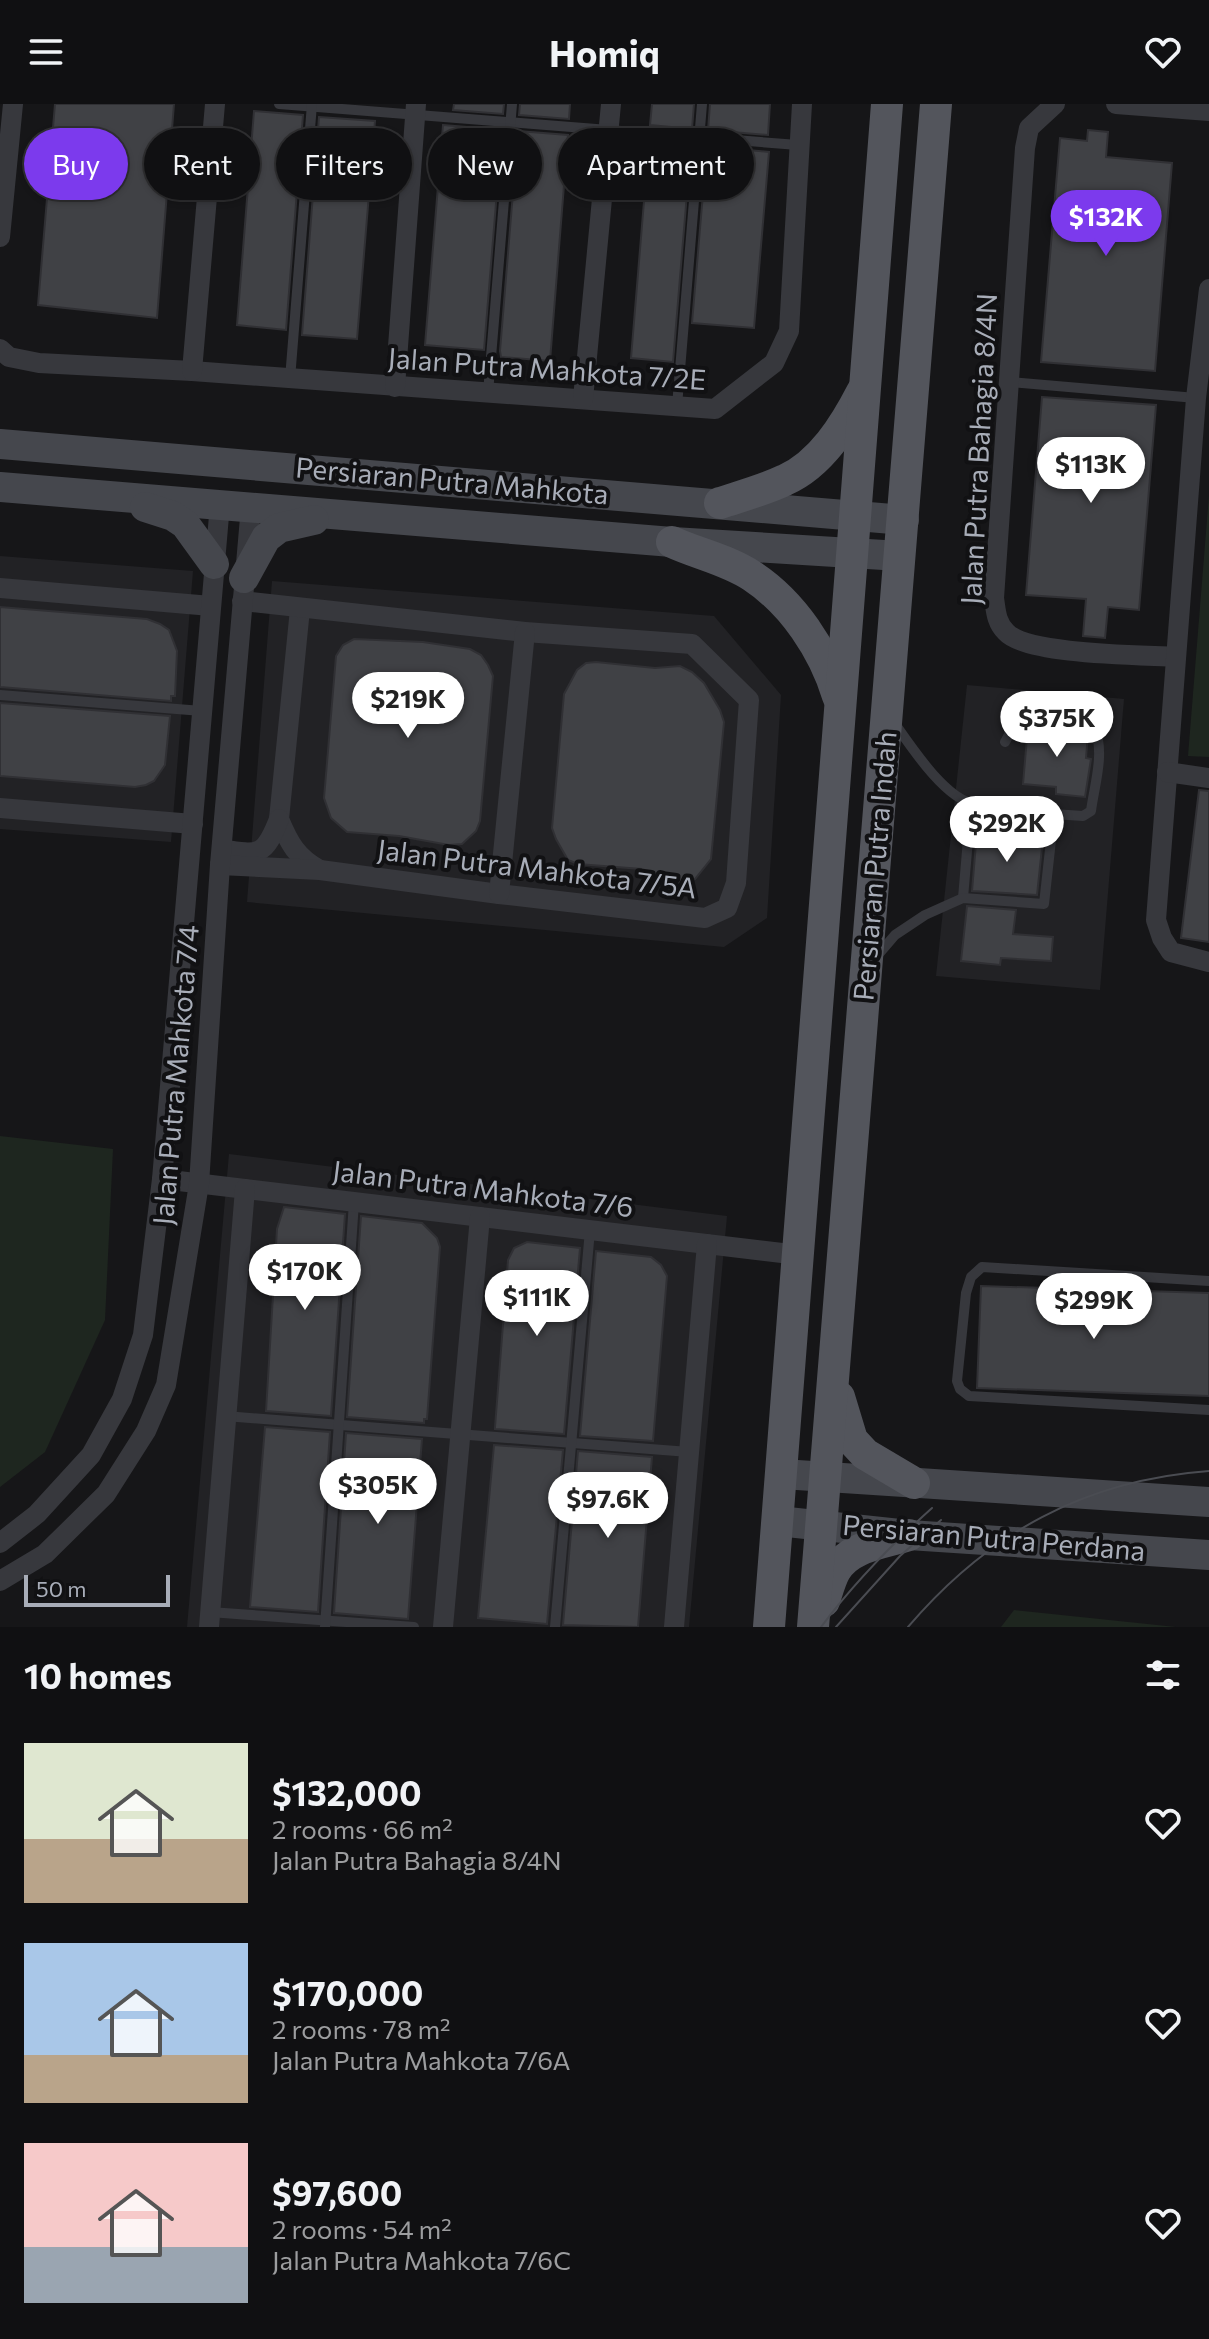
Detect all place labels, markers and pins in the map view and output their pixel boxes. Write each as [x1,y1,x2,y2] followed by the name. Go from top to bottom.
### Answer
[1050,190,1162,258] pin: $132K
[1035,437,1147,505] pin: $113K
[352,672,464,740] pin: $219K
[1001,691,1113,759] pin: $375K
[951,796,1063,864] pin: $292K
[249,1244,361,1312] pin: $170K
[481,1270,593,1338] pin: $111K
[1038,1273,1150,1341] pin: $299K
[322,1458,434,1526] pin: $305K
[543,1472,673,1540] pin: $97.6K

